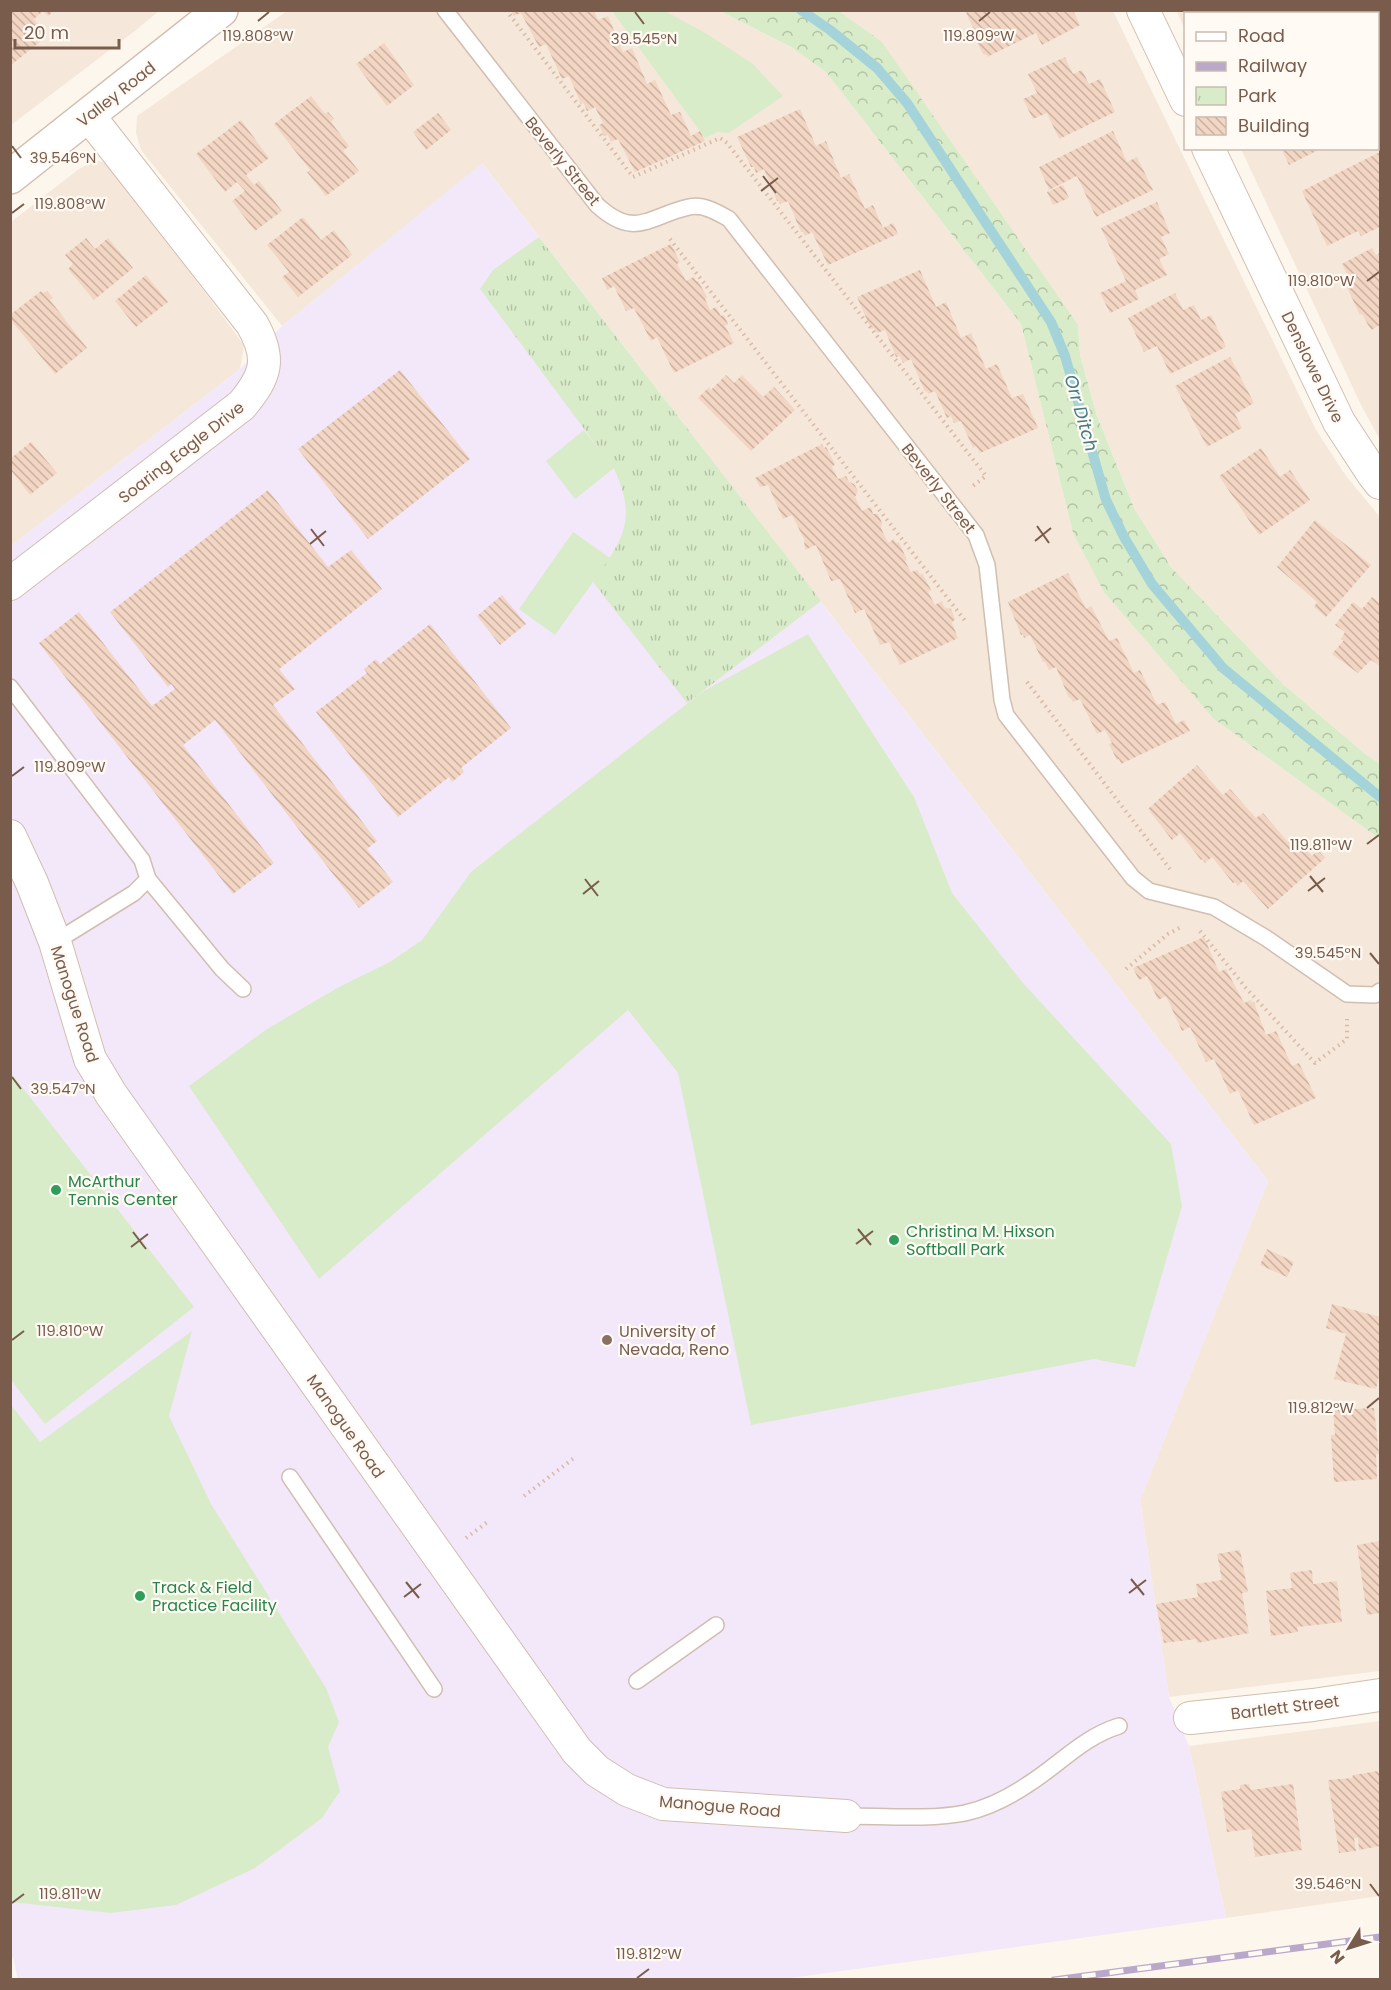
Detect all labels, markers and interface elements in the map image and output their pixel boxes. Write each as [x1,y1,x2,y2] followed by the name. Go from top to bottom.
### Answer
[15,12,118,50] scale bar
[1184,12,1379,150] legend
[24,20,69,45] text: 20 m
[1238,23,1285,48] text: Road
[222,25,294,46] text: 119.808°W
[943,25,1015,46] text: 119.809°W
[611,28,677,49] text: 39.545°N
[1238,53,1307,78] text: Railway
[72,56,161,132] street label: Valley Road
[1238,83,1277,108] text: Park
[519,112,606,211] street label: Beverly Street
[1238,113,1310,138] text: Building
[30,147,96,168] text: 39.546°N
[34,193,106,214] text: 119.808°W
[1288,270,1355,291] text: 119.810°W
[1276,308,1350,427] street label: Denslowe Drive
[1059,371,1104,454] water label: Orr Ditch
[114,396,249,509] street label: Soaring Eagle Drive
[896,438,981,538] street label: Beverly Street
[34,756,106,777] text: 119.809°W
[1290,834,1352,855] text: 119.811°W
[1295,942,1361,963] text: 39.545°N
[45,943,104,1066] street label: Manogue Road
[30,1078,96,1099] text: 39.547°N
[68,1170,178,1211] place label: McArthur Tennis Center
[49,1183,63,1197] marker: McArthur Tennis Center
[906,1220,1055,1261] place label: Christina M. Hixson Softball Park
[887,1233,901,1247] marker: Christina M. Hixson Softball Park
[37,1320,104,1341] text: 119.810°W
[619,1320,729,1361] place label: University of Nevada, Reno
[600,1333,614,1347] marker: University of Nevada, Reno
[301,1370,390,1483] street label: Manogue Road
[1288,1397,1354,1418] text: 119.812°W
[152,1576,277,1617] place label: Track & Field Practice Facility
[133,1589,147,1603] marker: Track & Field Practice Facility
[1230,1689,1341,1726] street label: Bartlett Street
[658,1790,782,1823] street label: Manogue Road
[1295,1873,1361,1894] text: 39.546°N
[39,1883,101,1904] text: 119.811°W
[1319,1918,1379,1978] north arrow
[616,1943,682,1964] text: 119.812°W
[1325,1945,1350,1969] text: N

